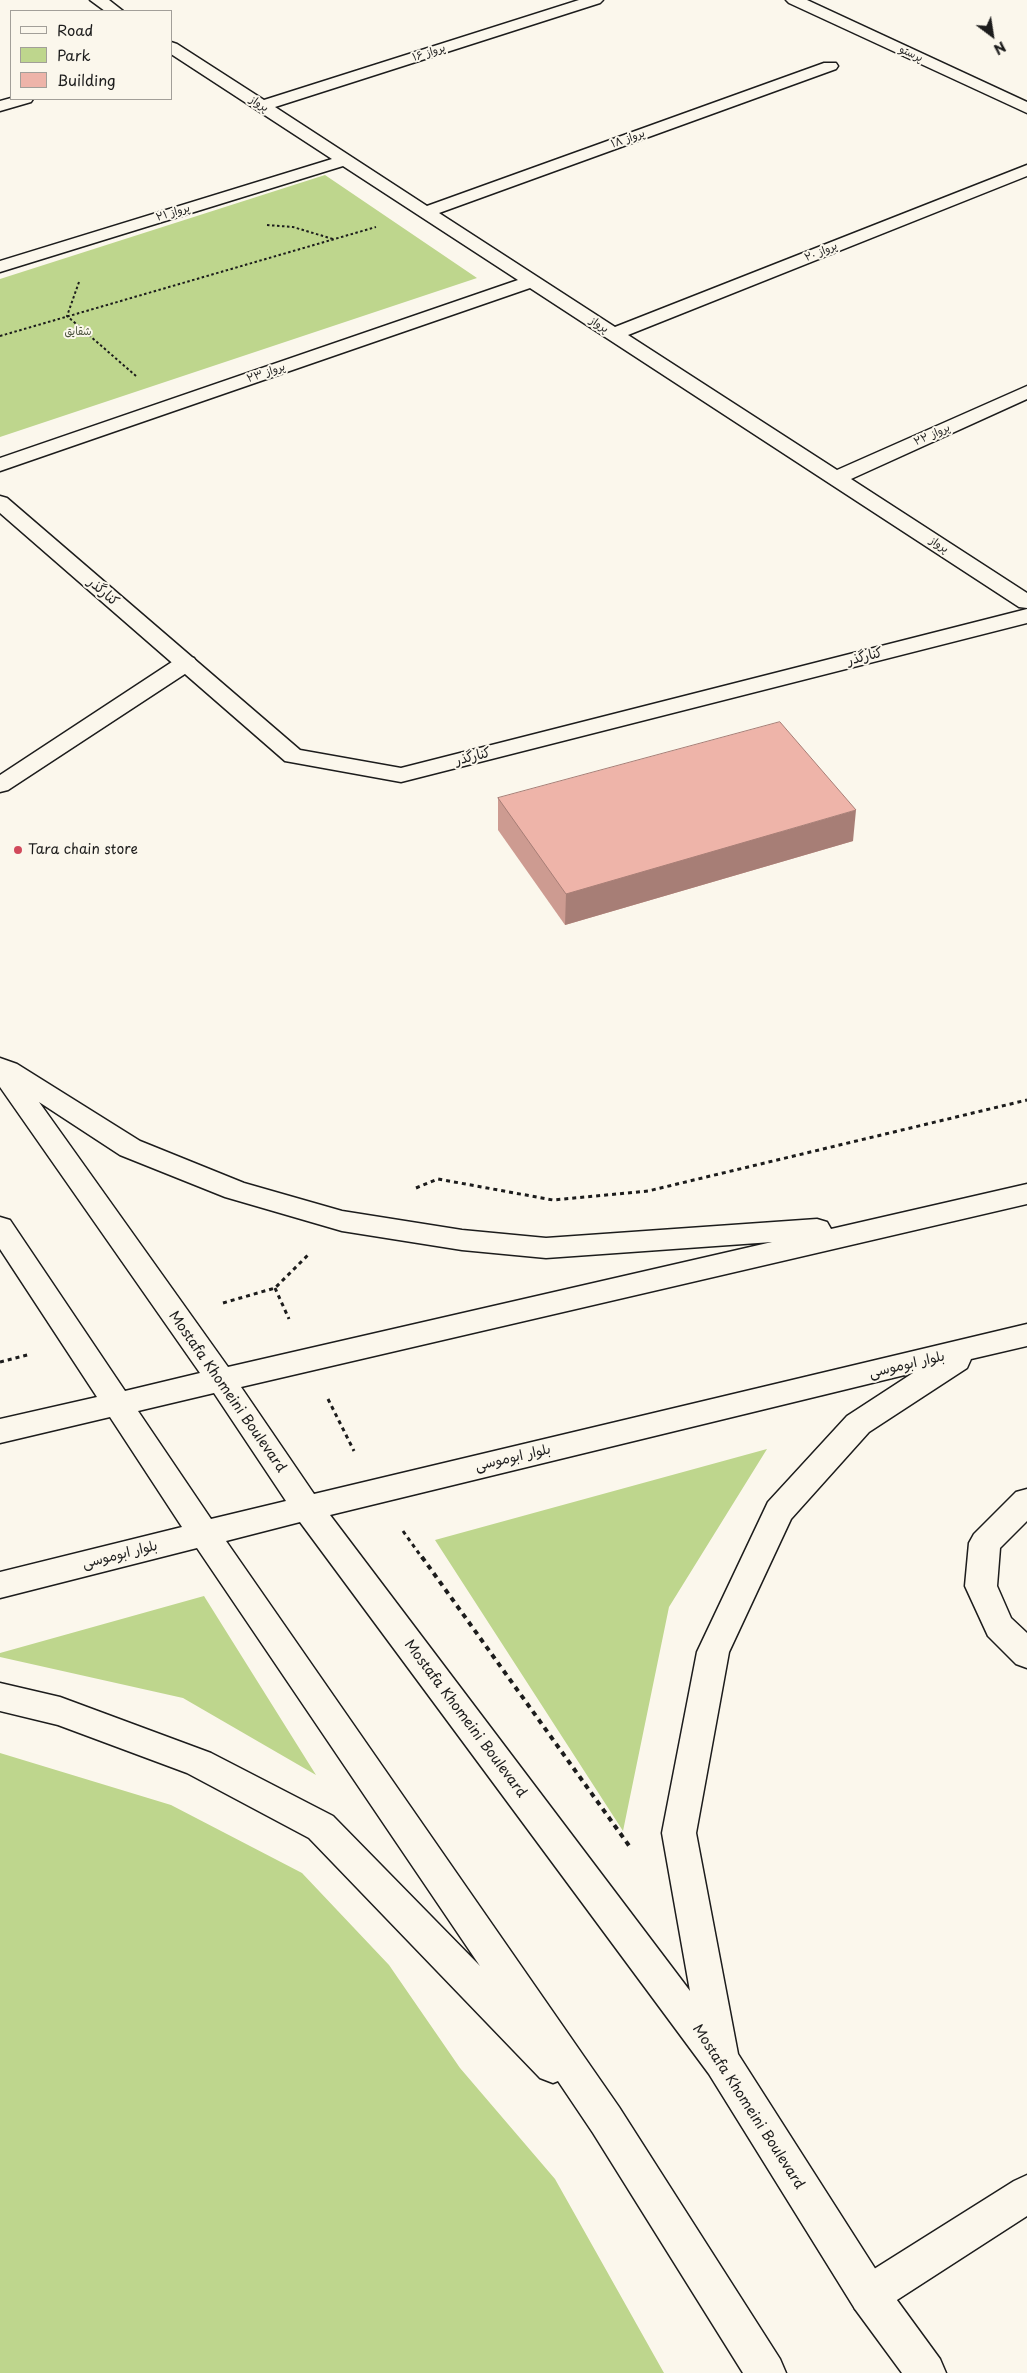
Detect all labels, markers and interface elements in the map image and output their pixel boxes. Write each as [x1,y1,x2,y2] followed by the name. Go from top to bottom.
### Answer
[10,10,172,100] legend
[967,10,1017,60] north arrow
[57,18,93,41] text: Road
[990,36,1010,60] text: N
[411,41,447,65] street label: پرواز ۱۶
[57,43,91,66] text: Park
[897,43,925,65] street label: پرستو
[57,68,116,91] text: Building
[247,93,271,115] street label: پرواز
[609,127,647,151] street label: پرواز ۱۸
[154,202,192,224] street label: پرواز ۲۱
[803,239,839,265] street label: پرواز ۲۰
[587,314,611,336] street label: پرواز
[64,325,92,339] park label: شقایق
[245,360,287,386] street label: پرواز ۲۳
[912,421,952,449] street label: پرواز ۲۲
[927,534,951,556] street label: پرواز
[84,574,122,610] street label: کنارگذر
[846,645,884,669] street label: کنارگذر
[454,745,492,769] street label: کنارگذر
[28,842,138,858] place label: Tara chain store
[12,844,24,856] marker: Tara chain store
[165,1308,289,1476] street label: Mostafa Khomeini Boulevard
[868,1348,946,1382] street label: بلوار ابوموسی
[474,1441,552,1475] street label: بلوار ابوموسی
[81,1538,159,1572] street label: بلوار ابوموسی
[400,1637,530,1801] street label: Mostafa Khomeini Boulevard
[688,2022,808,2192] street label: Mostafa Khomeini Boulevard

